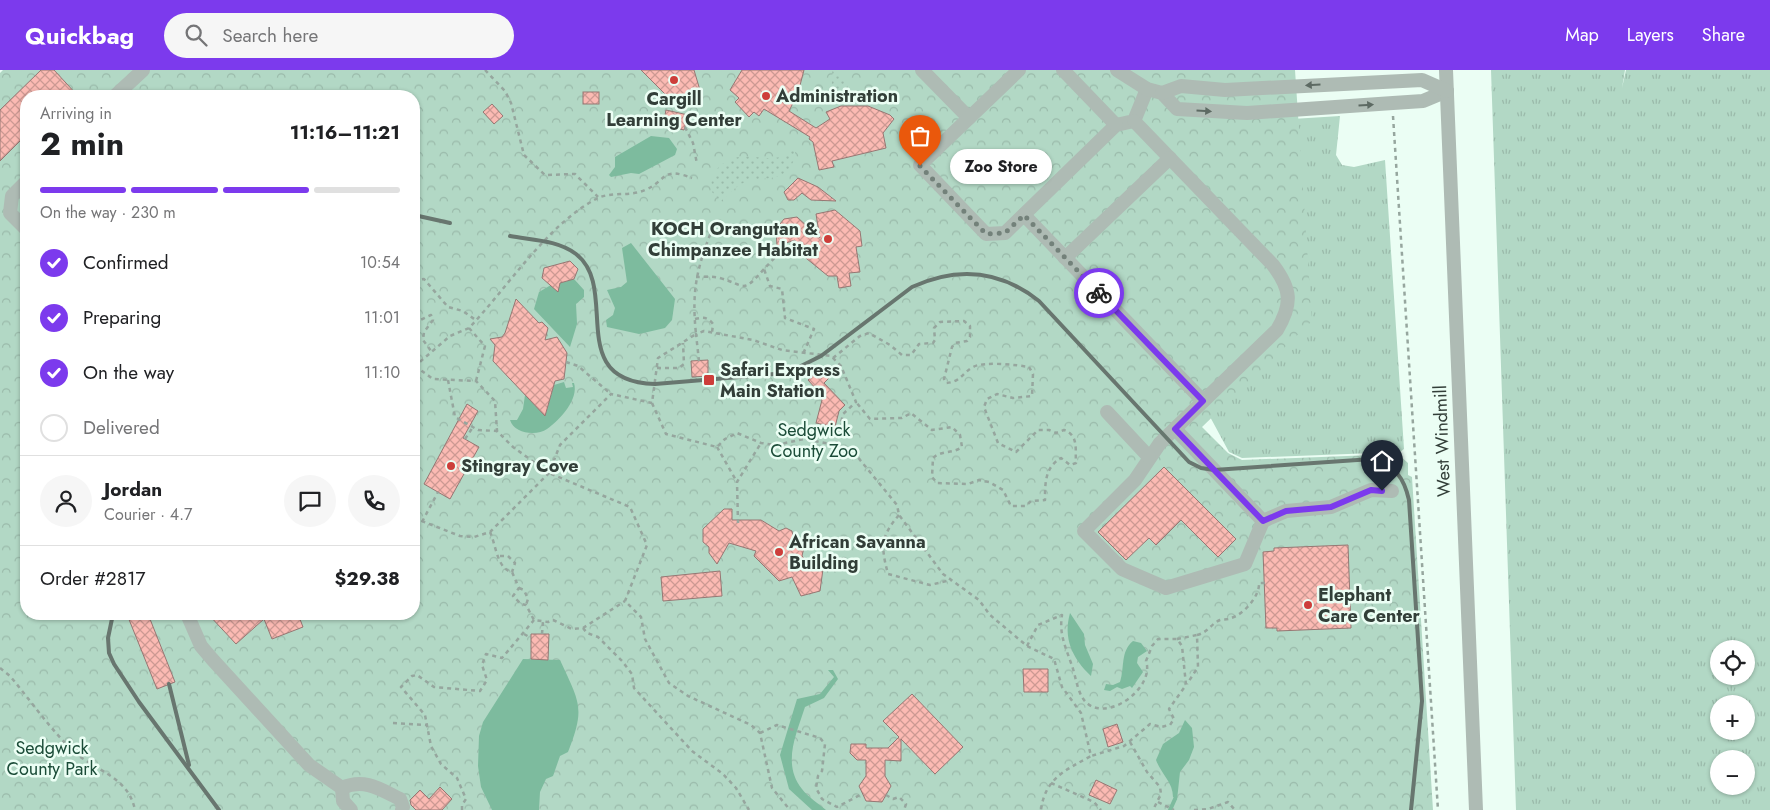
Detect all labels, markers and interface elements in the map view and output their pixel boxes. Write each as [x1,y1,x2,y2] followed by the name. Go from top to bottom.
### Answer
[164,13,514,58] search box
[25,18,134,53] text: Quickbag
[182,21,210,49] icon: search
[222,22,318,49] text: Search here
[1565,22,1599,48] text: Map
[1627,22,1674,48] text: Layers
[1702,22,1745,48] text: Share
[668,74,680,86] marker: Cargill Learning Center
[1305,81,1321,89] one-way arrow
[775,83,898,109] place label: Administration
[606,86,742,133] place label: Cargill Learning Center
[760,90,772,102] marker: Administration
[1358,100,1374,108] one-way arrow
[40,102,112,125] text: Arriving in
[1196,107,1212,115] one-way arrow
[899,115,941,166] pin
[290,119,400,146] text: 11:16–11:21
[40,121,124,167] text: 2 min
[906,122,934,150] icon: bag
[950,148,1052,184] callout: Zoo Store
[964,155,1038,178] text: Zoo Store
[40,201,176,224] text: On the way · 230 m
[648,216,818,263] place label: KOCH Orangutan & Chimpanzee Habitat
[822,233,834,245] marker: KOCH Orangutan & Chimpanzee Habitat
[40,249,68,277] icon: check
[83,249,169,276] text: Confirmed
[360,251,400,274] text: 10:54
[1074,268,1124,318] courier
[1085,279,1113,307] icon: bike
[40,304,68,332] icon: check
[83,304,161,331] text: Preparing
[364,306,400,329] text: 11:01
[720,357,840,404] place label: Safari Express Main Station
[40,359,68,387] icon: check
[83,359,174,386] text: On the way
[364,361,400,384] text: 11:10
[702,373,716,387] marker: Safari Express Main Station
[1427,385,1457,497] street label: West Windmill
[83,414,160,441] text: Delivered
[770,417,858,464] park label: Sedgwick County Zoo
[1361,440,1403,491] pin
[1368,447,1396,475] icon: home
[461,453,579,479] place label: Stingray Cove
[445,460,457,472] marker: Stingray Cove
[40,475,92,527] button: person
[284,475,336,527] button: chat
[348,475,400,527] button: phone
[104,476,162,503] text: Jordan
[104,503,192,526] text: Courier · 4.7
[788,529,926,576] place label: African Savanna Building
[773,546,785,558] marker: African Savanna Building
[40,565,146,592] text: Order #2817
[335,565,400,592] text: $29.38
[1318,582,1420,629] place label: Elephant Care Center
[1302,599,1314,611] marker: Elephant Care Center
[1710,640,1755,795] map controls
[1710,640,1755,685] button: locate
[1710,695,1755,740] button: +
[7,735,97,782] park label: Sedgwick County Park
[1710,750,1755,795] button: −

